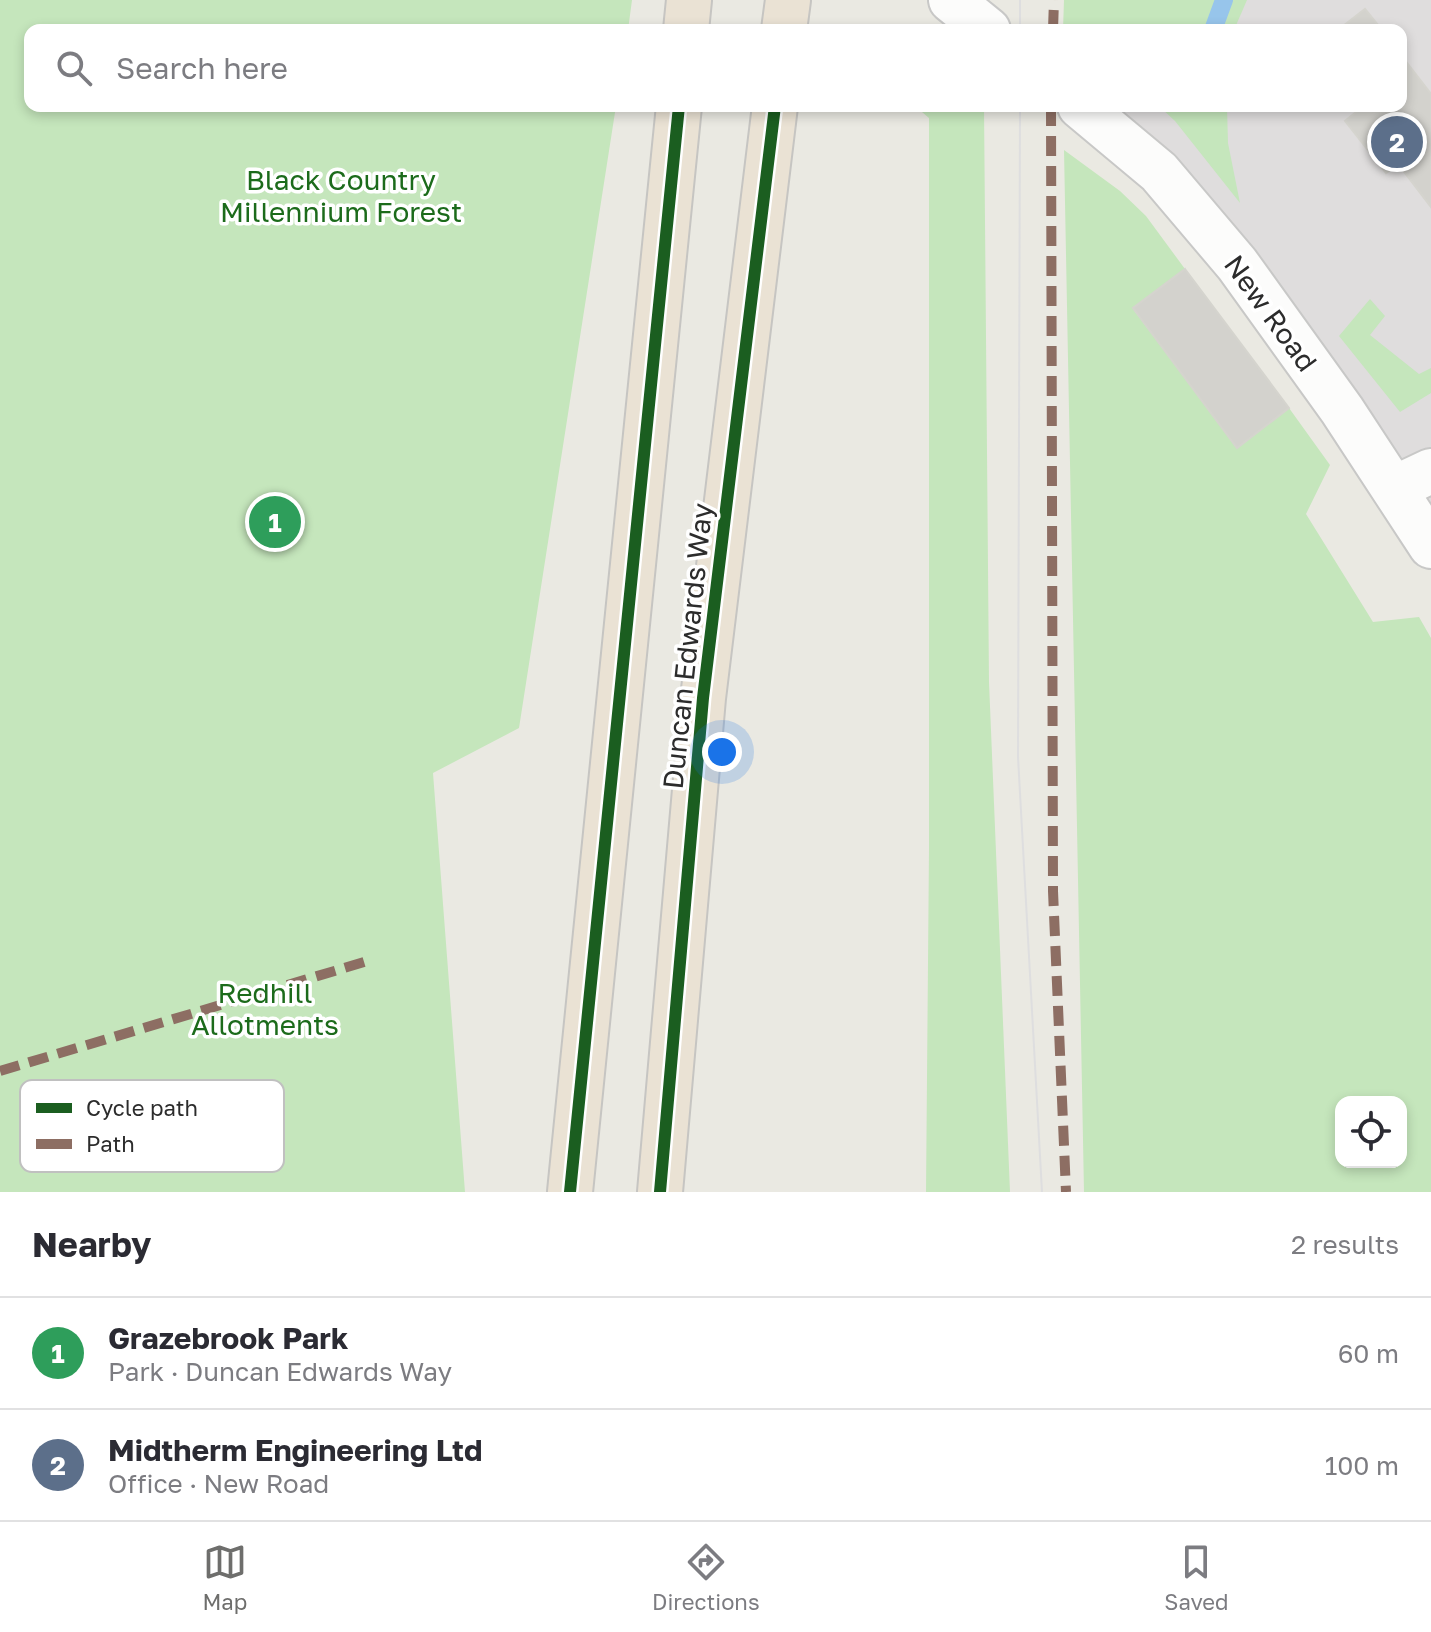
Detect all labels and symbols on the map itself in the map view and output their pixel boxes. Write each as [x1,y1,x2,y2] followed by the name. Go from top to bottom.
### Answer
[1371,112,1423,172] pin: 2
[220,163,462,228] park label: Black Country Millennium Forest
[1218,248,1324,378] street label: New Road
[249,492,301,552] pin: 1
[656,501,718,791] street label: Duncan Edwards Way
[702,732,742,772] your location
[191,976,339,1041] park label: Redhill Allotments
[20,1080,284,1172] legend
[86,1094,198,1121] text: Cycle path
[86,1130,135,1157] text: Path

